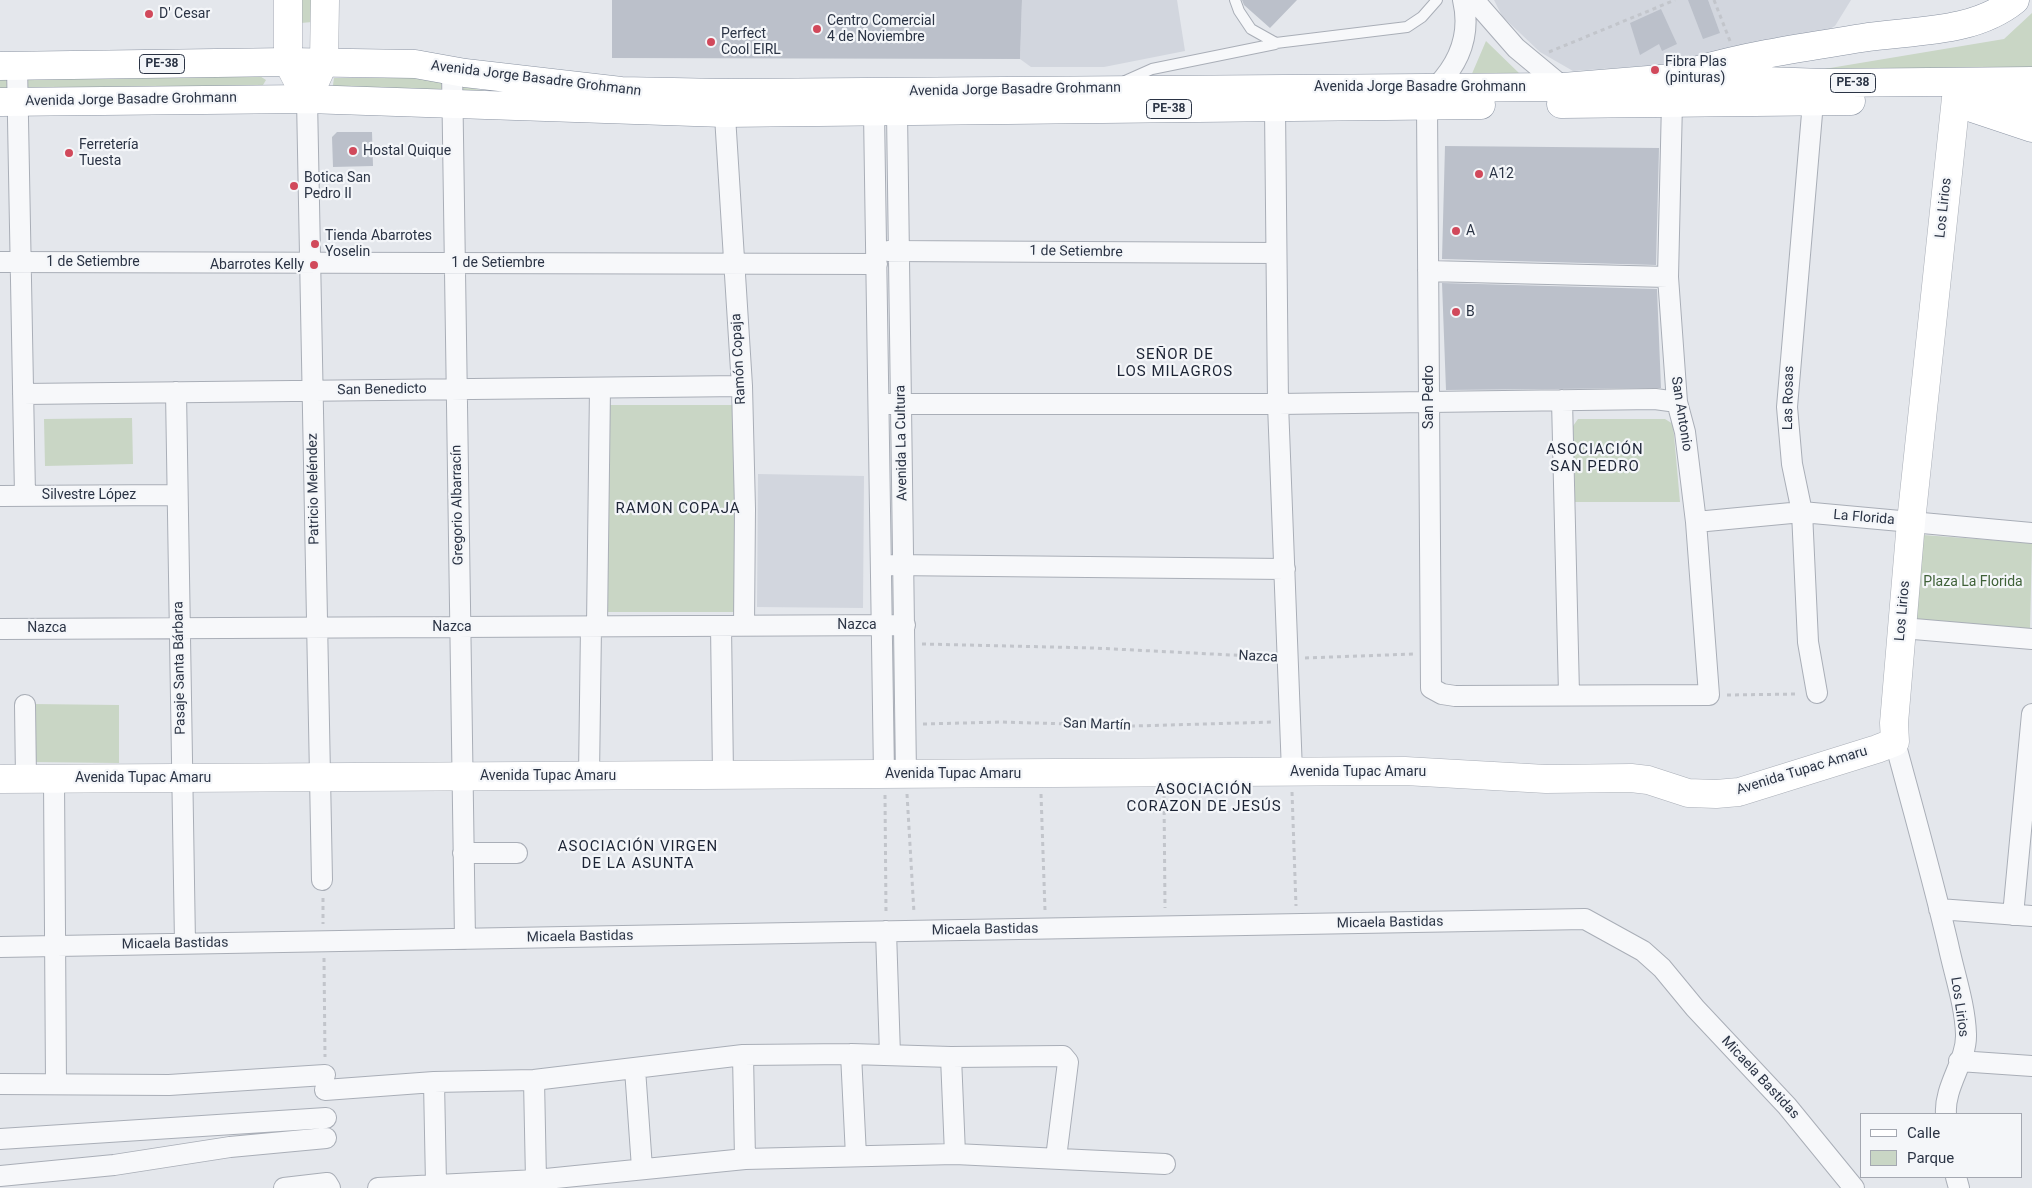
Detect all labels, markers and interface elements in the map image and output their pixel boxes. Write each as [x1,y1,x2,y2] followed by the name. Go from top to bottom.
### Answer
[159,6,210,22] place label: D' Cesar
[143,8,155,20] marker: D' Cesar
[827,13,935,46] place label: Centro Comercial 4 de Noviembre
[811,23,823,35] marker: Centro Comercial 4 de Noviembre
[721,26,781,58] place label: Perfect Cool EIRL
[705,36,717,48] marker: Perfect Cool EIRL
[140,54,184,74] road number: PE-38
[1665,54,1727,86] place label: Fibra Plas (pinturas)
[430,58,642,100] street label: Avenida Jorge Basadre Grohmann
[1649,64,1661,76] marker: Fibra Plas (pinturas)
[1830,74,1876,92] road number: PE-38
[1314,79,1526,95] street label: Avenida Jorge Basadre Grohmann
[909,80,1121,100] street label: Avenida Jorge Basadre Grohmann
[25,90,237,110] street label: Avenida Jorge Basadre Grohmann
[1146,100,1192,118] road number: PE-38
[79,137,139,170] place label: Ferretería Tuesta
[363,143,451,159] place label: Hostal Quique
[347,145,359,157] marker: Hostal Quique
[63,147,75,159] marker: Ferretería Tuesta
[1489,166,1514,182] place label: A12
[1473,168,1485,180] marker: A12
[304,170,371,202] place label: Botica San Pedro II
[1932,177,1956,239] street label: Los Lirios
[288,180,300,192] marker: Botica San Pedro II
[1466,223,1475,239] place label: A
[1450,225,1462,237] marker: A
[325,228,432,260] place label: Tienda Abarrotes Yoselin
[309,238,321,250] marker: Tienda Abarrotes Yoselin
[1029,243,1123,261] street label: 1 de Setiembre
[46,254,140,270] street label: 1 de Setiembre
[451,255,545,271] street label: 1 de Setiembre
[210,257,304,273] place label: Abarrotes Kelly
[308,259,320,271] marker: Abarrotes Kelly
[1466,304,1475,320] place label: B
[1450,306,1462,318] marker: B
[728,313,750,405] street label: Ramón Copaja
[1115,346,1235,381] district label: SEÑOR DE LOS MILAGROS
[1421,365,1437,429] street label: San Pedro
[1780,366,1798,430] street label: Las Rosas
[1667,375,1695,453] street label: San Antonio
[337,381,427,399] street label: San Benedicto
[893,385,911,501] street label: Avenida La Cultura
[305,433,323,545] street label: Patricio Meléndez
[1545,441,1645,476] district label: ASOCIACIÓN SAN PEDRO
[449,445,467,565] street label: Gregorio Albarracín
[42,487,136,503] street label: Silvestre López
[614,500,742,518] district label: RAMON COPAJA
[1833,507,1895,529] street label: La Florida
[1923,574,2023,590] park label: Plaza La Florida
[1892,580,1914,642] street label: Los Lirios
[170,601,190,735] street label: Pasaje Santa Bárbara
[837,617,877,633] street label: Nazca
[432,619,472,635] street label: Nazca
[27,620,67,636] street label: Nazca
[1238,648,1278,666] street label: Nazca
[1063,715,1131,735] street label: San Martín
[1734,743,1870,799] street label: Avenida Tupac Amaru
[1290,764,1426,780] street label: Avenida Tupac Amaru
[885,766,1021,782] street label: Avenida Tupac Amaru
[480,768,616,784] street label: Avenida Tupac Amaru
[75,770,211,786] street label: Avenida Tupac Amaru
[1124,781,1284,816] district label: ASOCIACIÓN CORAZON DE JESÚS
[556,838,720,873] district label: ASOCIACIÓN VIRGEN DE LA ASUNTA
[1336,914,1444,932] street label: Micaela Bastidas
[931,921,1039,939] street label: Micaela Bastidas
[526,928,634,946] street label: Micaela Bastidas
[121,935,229,953] street label: Micaela Bastidas
[1946,976,1972,1038] street label: Los Lirios
[1717,1033,1803,1123] street label: Micaela Bastidas
[1860,1113,2022,1178] legend
[1907,1124,1940,1142] text: Calle
[1907,1149,1954,1167] text: Parque

